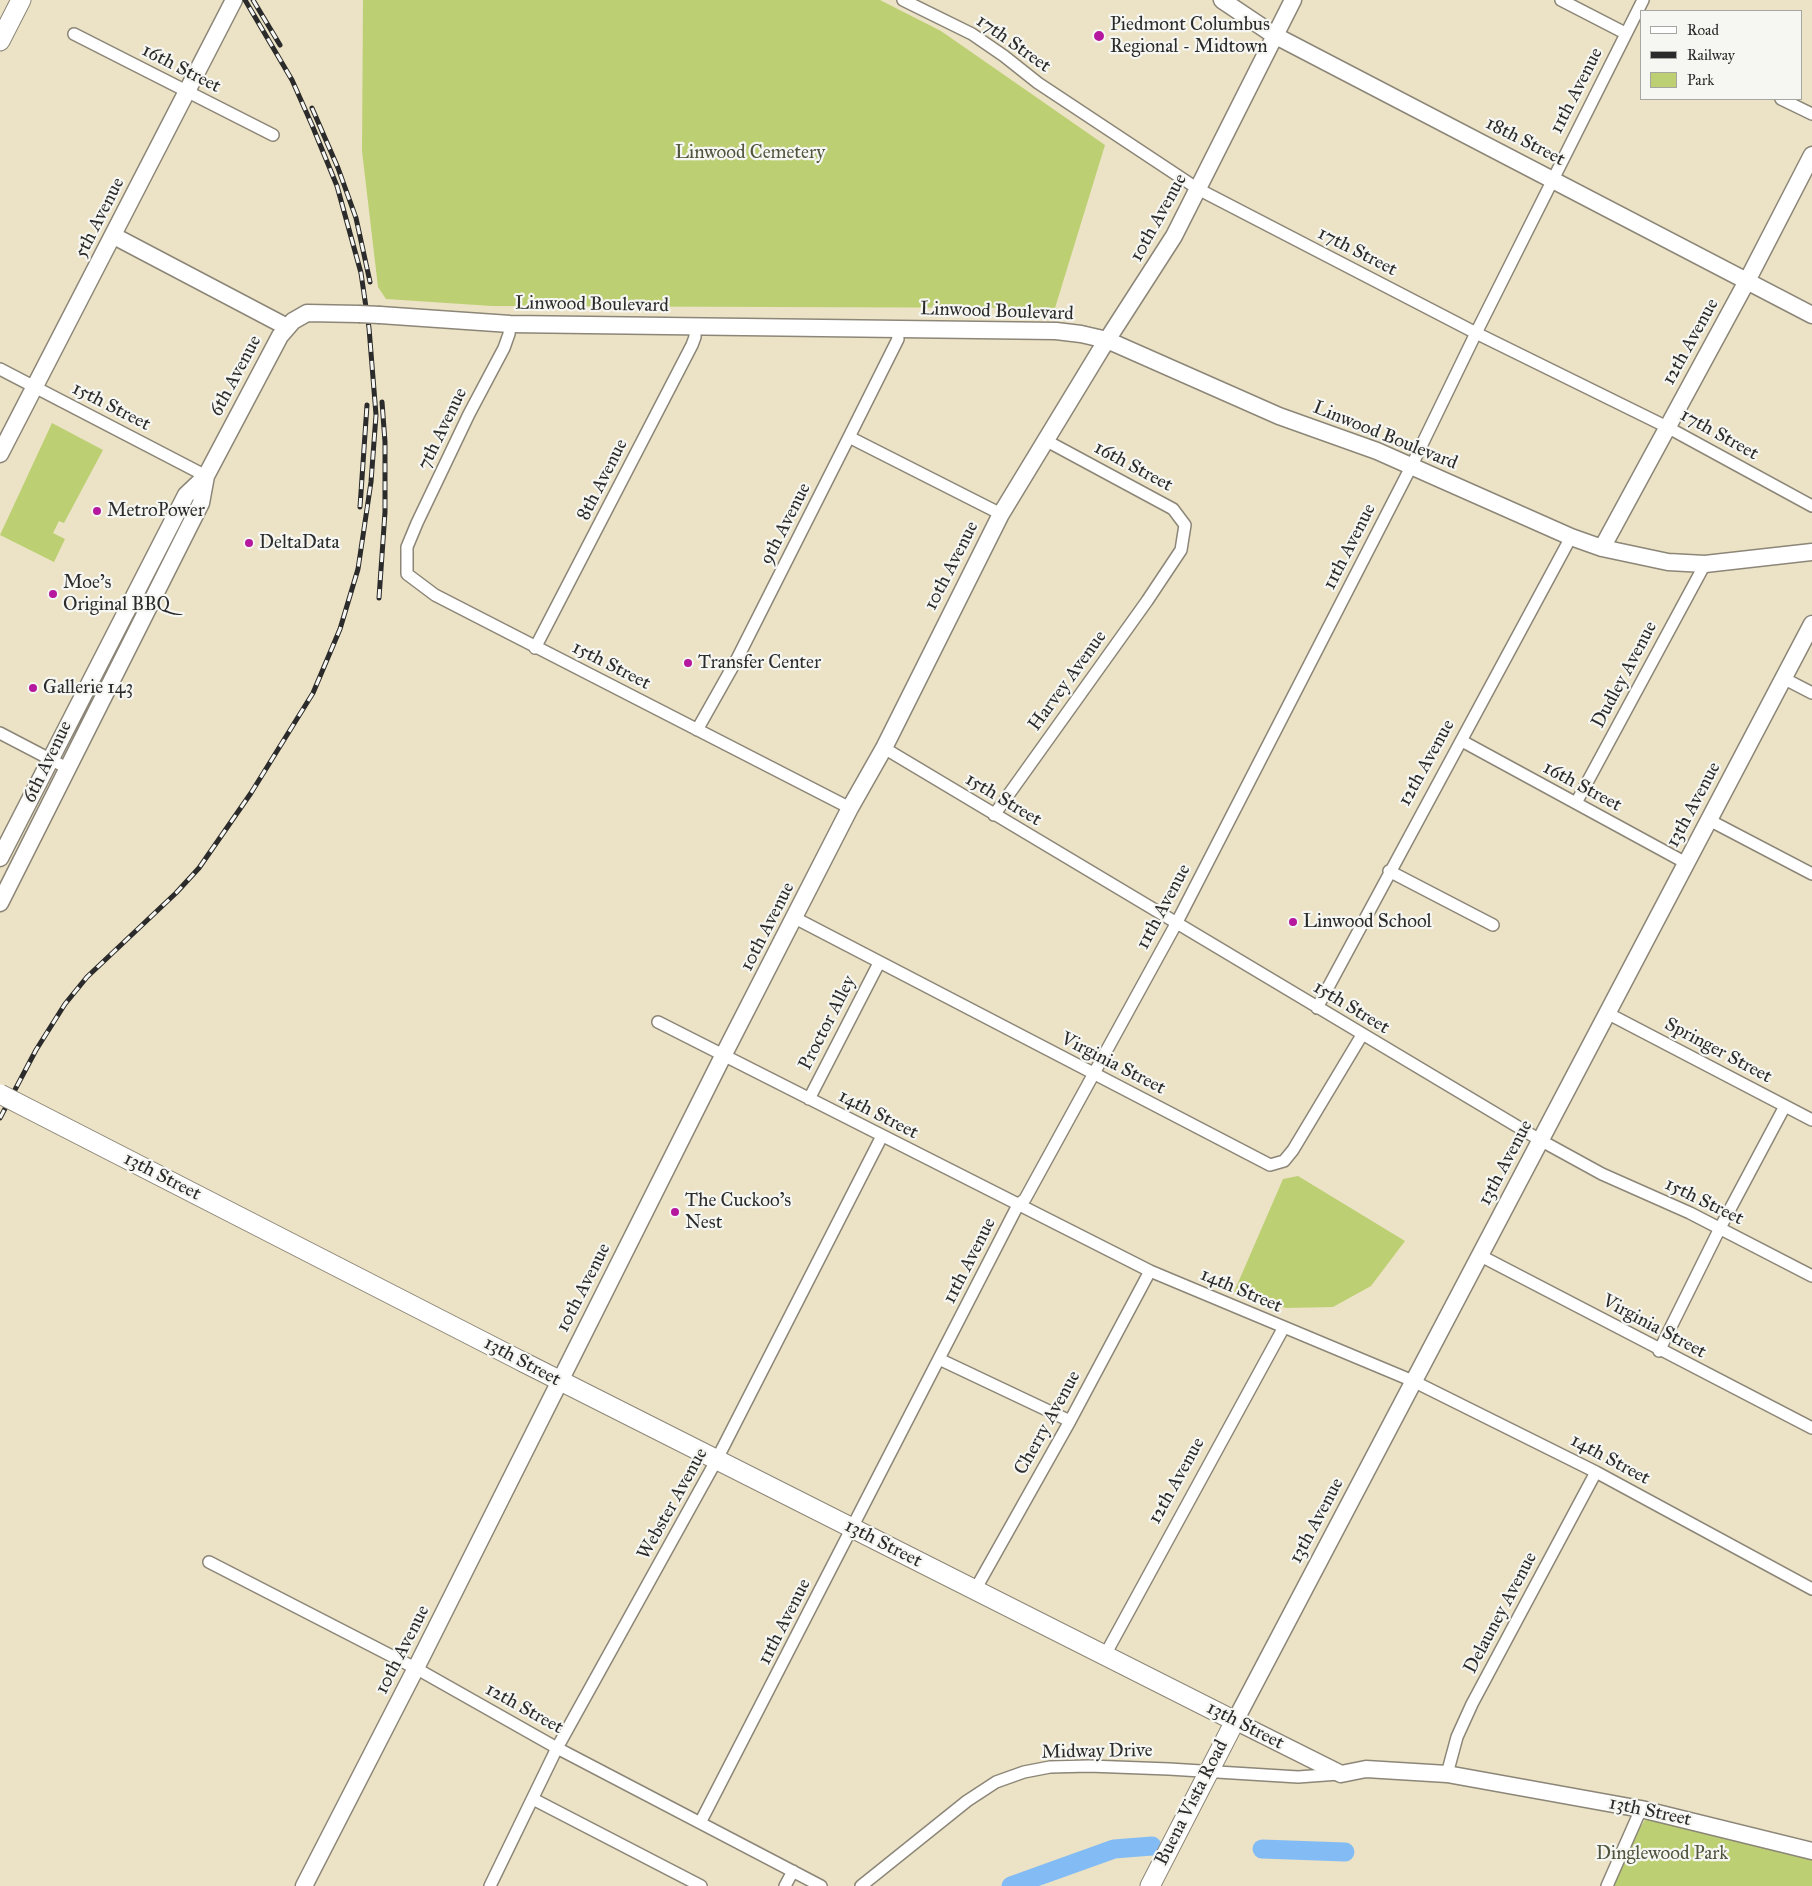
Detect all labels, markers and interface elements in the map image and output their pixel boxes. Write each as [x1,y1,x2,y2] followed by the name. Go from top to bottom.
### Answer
[971,10,1055,78] street label: 17th Street
[1640,10,1802,100] legend
[1110,14,1270,58] place label: Piedmont Columbus Regional - Midtown
[1687,21,1719,39] text: Road
[1092,29,1106,43] marker: Piedmont Columbus Regional - Midtown
[138,39,224,99] street label: 16th Street
[1546,44,1608,138] street label: 11th Avenue
[1687,46,1735,64] text: Railway
[1687,71,1714,89] text: Park
[1481,112,1569,172] street label: 18th Street
[675,142,825,164] park label: Linwood Cemetery
[1126,170,1192,266] street label: 10th Avenue
[70,174,130,262] street label: 5th Avenue
[1313,222,1401,282] street label: 17th Street
[515,292,669,318] street label: Linwood Boulevard
[1658,295,1724,389] street label: 12th Avenue
[920,298,1074,326] street label: Linwood Boulevard
[205,332,267,420] street label: 6th Avenue
[68,378,154,436] street label: 15th Street
[413,384,473,474] street label: 7th Avenue
[1309,397,1461,475] street label: Linwood Boulevard
[1676,404,1762,466] street label: 17th Street
[573,435,633,525] street label: 8th Avenue
[1090,437,1176,497] street label: 16th Street
[756,479,816,569] street label: 9th Avenue
[107,500,205,522] place label: MetroPower
[1319,500,1381,594] street label: 11th Avenue
[91,505,103,517] marker: MetroPower
[920,518,984,614] street label: 10th Avenue
[259,532,339,554] place label: DeltaData
[243,537,255,549] marker: DeltaData
[63,572,170,616] place label: Moe's Original BBQ
[47,588,59,600] marker: Moe's Original BBQ
[1587,618,1663,732] street label: Dudley Avenue
[1024,626,1112,736] street label: Harvey Avenue
[568,637,654,695] street label: 15th Street
[698,652,821,674] place label: Transfer Center
[682,657,694,669] marker: Transfer Center
[43,677,133,699] place label: Gallerie 143
[27,682,39,694] marker: Gallerie 143
[1394,716,1460,810] street label: 12th Avenue
[18,717,78,807] street label: 6th Avenue
[1539,757,1625,817] street label: 16th Street
[1662,758,1726,852] street label: 13th Avenue
[961,768,1045,832] street label: 15th Street
[1132,860,1196,954] street label: 11th Avenue
[736,879,800,975] street label: 10th Avenue
[1303,911,1432,933] place label: Linwood School
[1287,916,1299,928] marker: Linwood School
[794,972,862,1074] street label: Proctor Alley
[1309,976,1393,1040] street label: 15th Street
[1660,1013,1776,1089] street label: Springer Street
[1057,1028,1169,1100] street label: Virginia Street
[834,1085,922,1145] street label: 14th Street
[1474,1116,1538,1210] street label: 13th Avenue
[120,1148,204,1206] street label: 13th Street
[1661,1173,1747,1231] street label: 15th Street
[685,1190,791,1234] place label: The Cuckoo’s Nest
[669,1206,681,1218] marker: The Cuckoo’s Nest
[939,1214,1001,1308] street label: 11th Avenue
[552,1240,616,1336] street label: 10th Avenue
[1197,1264,1285,1318] street label: 14th Street
[1598,1290,1710,1364] street label: Virginia Street
[480,1332,564,1392] street label: 13th Street
[1010,1367,1086,1479] street label: Cherry Avenue
[1566,1430,1654,1490] street label: 14th Street
[1144,1434,1210,1528] street label: 12th Avenue
[633,1444,713,1564] street label: Webster Avenue
[1285,1474,1349,1568] street label: 13th Avenue
[841,1515,925,1573] street label: 13th Street
[1459,1548,1543,1678] street label: Delauney Avenue
[754,1575,816,1669] street label: 11th Avenue
[371,1602,435,1698] street label: 10th Avenue
[481,1678,567,1740] street label: 12th Street
[1203,1697,1287,1755] street label: 13th Street
[1151,1736,1233,1870] street label: Buena Vista Road
[1041,1740,1153,1764] street label: Midway Drive
[1607,1792,1693,1832] street label: 13th Street
[1596,1843,1728,1865] park label: Dinglewood Park

